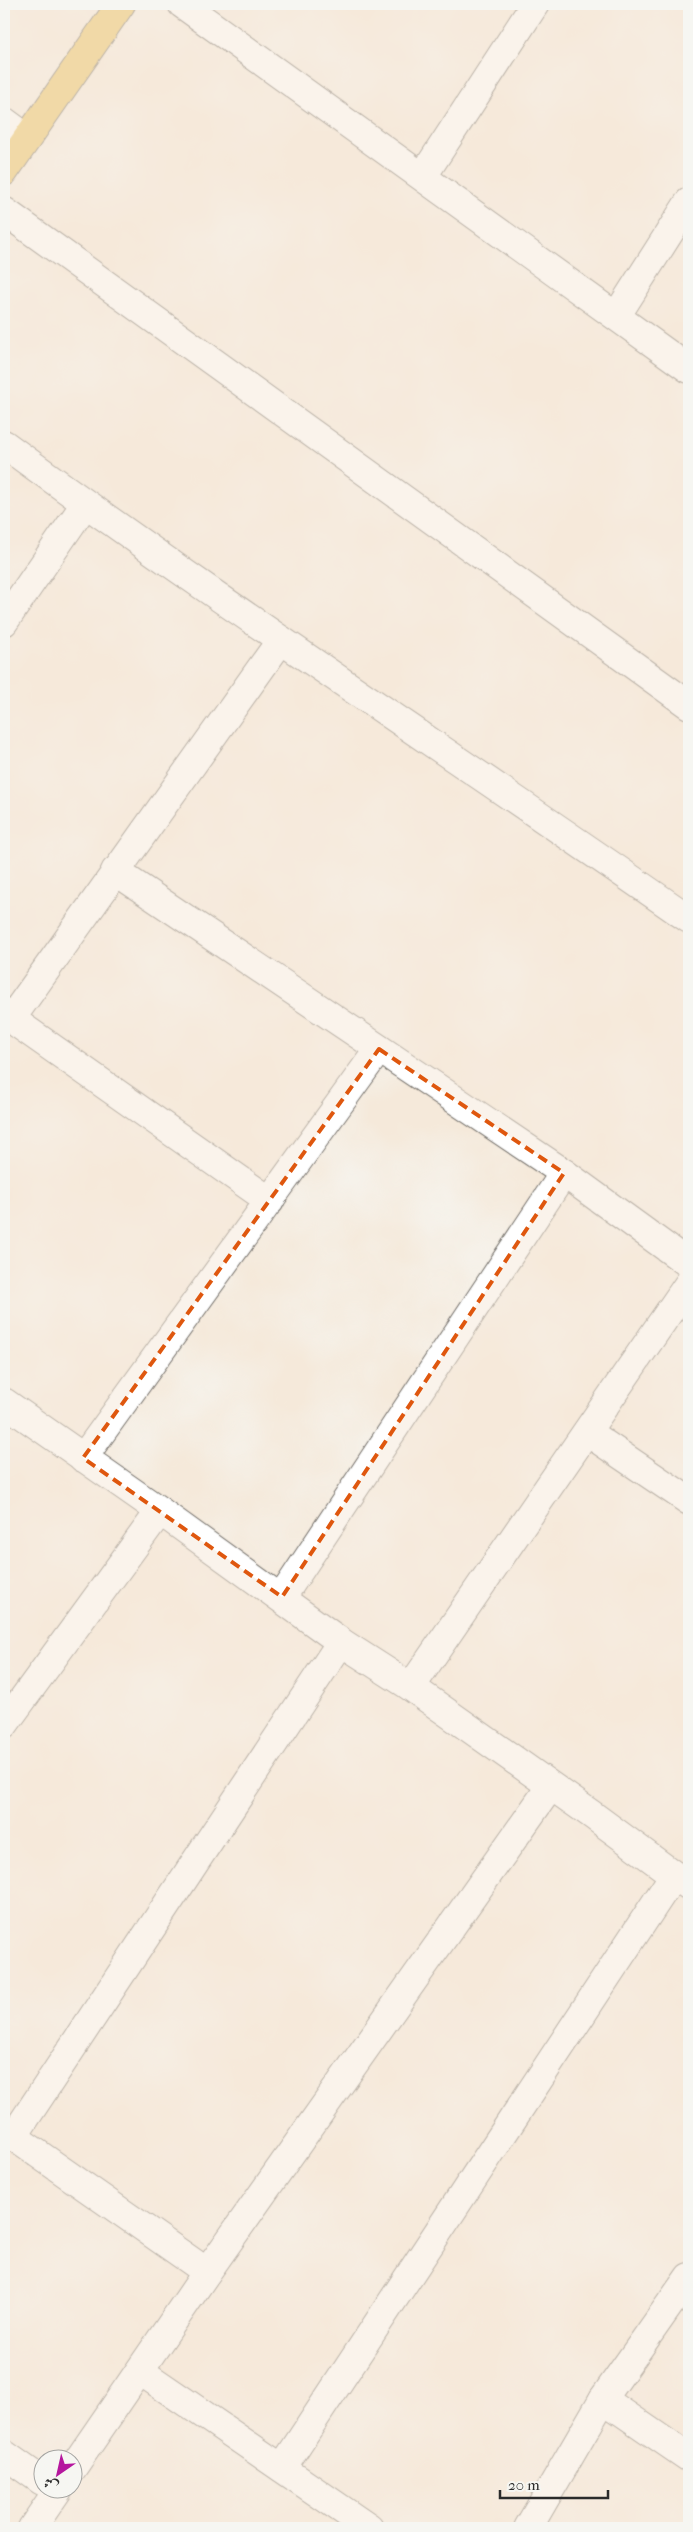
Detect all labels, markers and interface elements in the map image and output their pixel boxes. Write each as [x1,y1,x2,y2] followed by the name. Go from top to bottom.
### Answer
[32,2450,82,2500] north arrow
[500,2467,608,2499] scale bar
[40,2473,62,2495] text: ش
[508,2476,540,2494] text: 20 m

